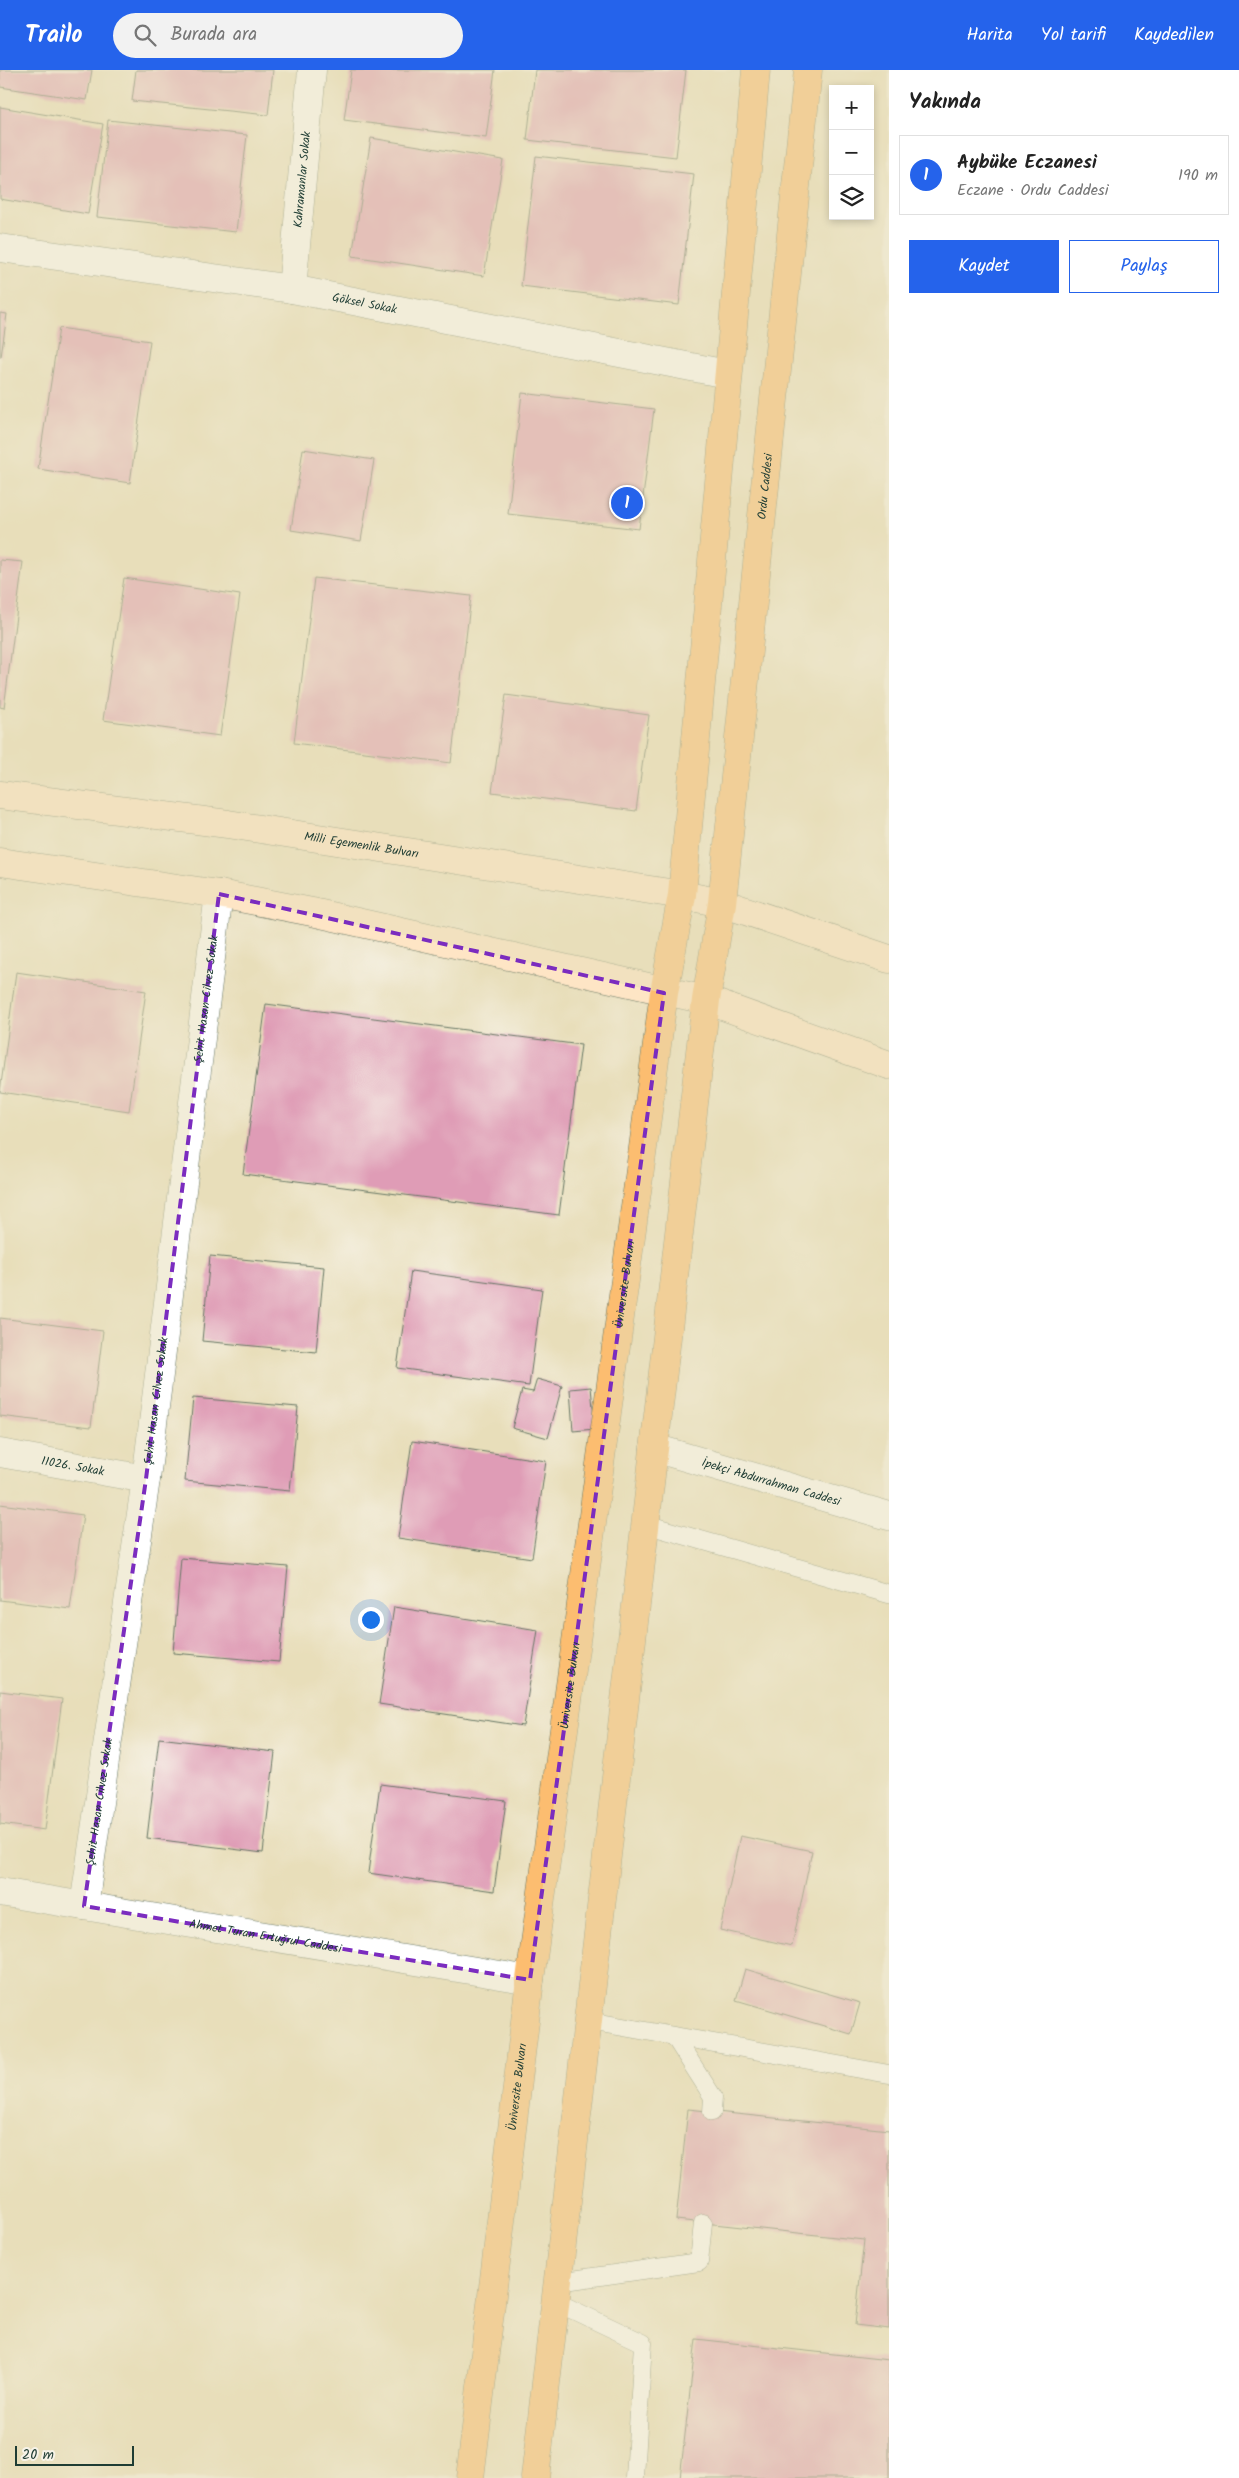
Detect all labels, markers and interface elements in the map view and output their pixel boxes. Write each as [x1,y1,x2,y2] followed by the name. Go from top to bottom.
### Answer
[113,13,463,58] search box
[25,16,83,55] text: Trailo
[171,20,257,50] text: Burada ara
[131,21,159,49] icon: search
[967,21,1013,50] text: Harita
[1041,21,1106,50] text: Yol tarifi
[1134,21,1214,50] text: Kaydedilen
[829,85,874,220] map controls
[829,85,874,130] button: +
[909,86,981,119] text: Yakında
[288,130,316,228] street label: Kahramanlar Sokak
[829,130,874,175] button: −
[957,148,1097,178] text: Aybüke Eczanesi
[924,163,928,188] text: 1
[1178,163,1218,188] text: 190 m
[829,175,874,220] button: layers
[957,178,1108,203] text: Eczane · Ordu Caddesi
[909,240,1059,293] button: Kaydet
[1069,240,1219,293] button: Paylaş
[331,288,399,319] street label: Göksel Sokak
[752,451,778,520] street label: Ordu Caddesi
[611,484,643,522] pin: 1
[303,827,420,863] street label: Milli Egemenlik Bulvarı
[188,934,223,1064] street label: Şehit Hasan Cilvez Sokak
[609,1239,640,1329] street label: Üniversite Bulvarı
[138,1336,173,1466] street label: Şehit Hasan Cilvez Sokak
[40,1451,106,1481] street label: 11026. Sokak
[700,1453,844,1511] street label: İpekçi Abdurrahman Caddesi
[358,1607,384,1633] your location
[555,1640,585,1730] street label: Üniversite Bulvarı
[80,1737,118,1867] street label: Şehit Hasan Cilvez Sokak
[188,1914,344,1958] street label: Ahmet Turan Ertuğrul Caddesi
[502,2042,532,2132] street label: Üniversite Bulvarı
[15,2443,134,2466] scale bar
[22,2444,54,2466] text: 20 m

